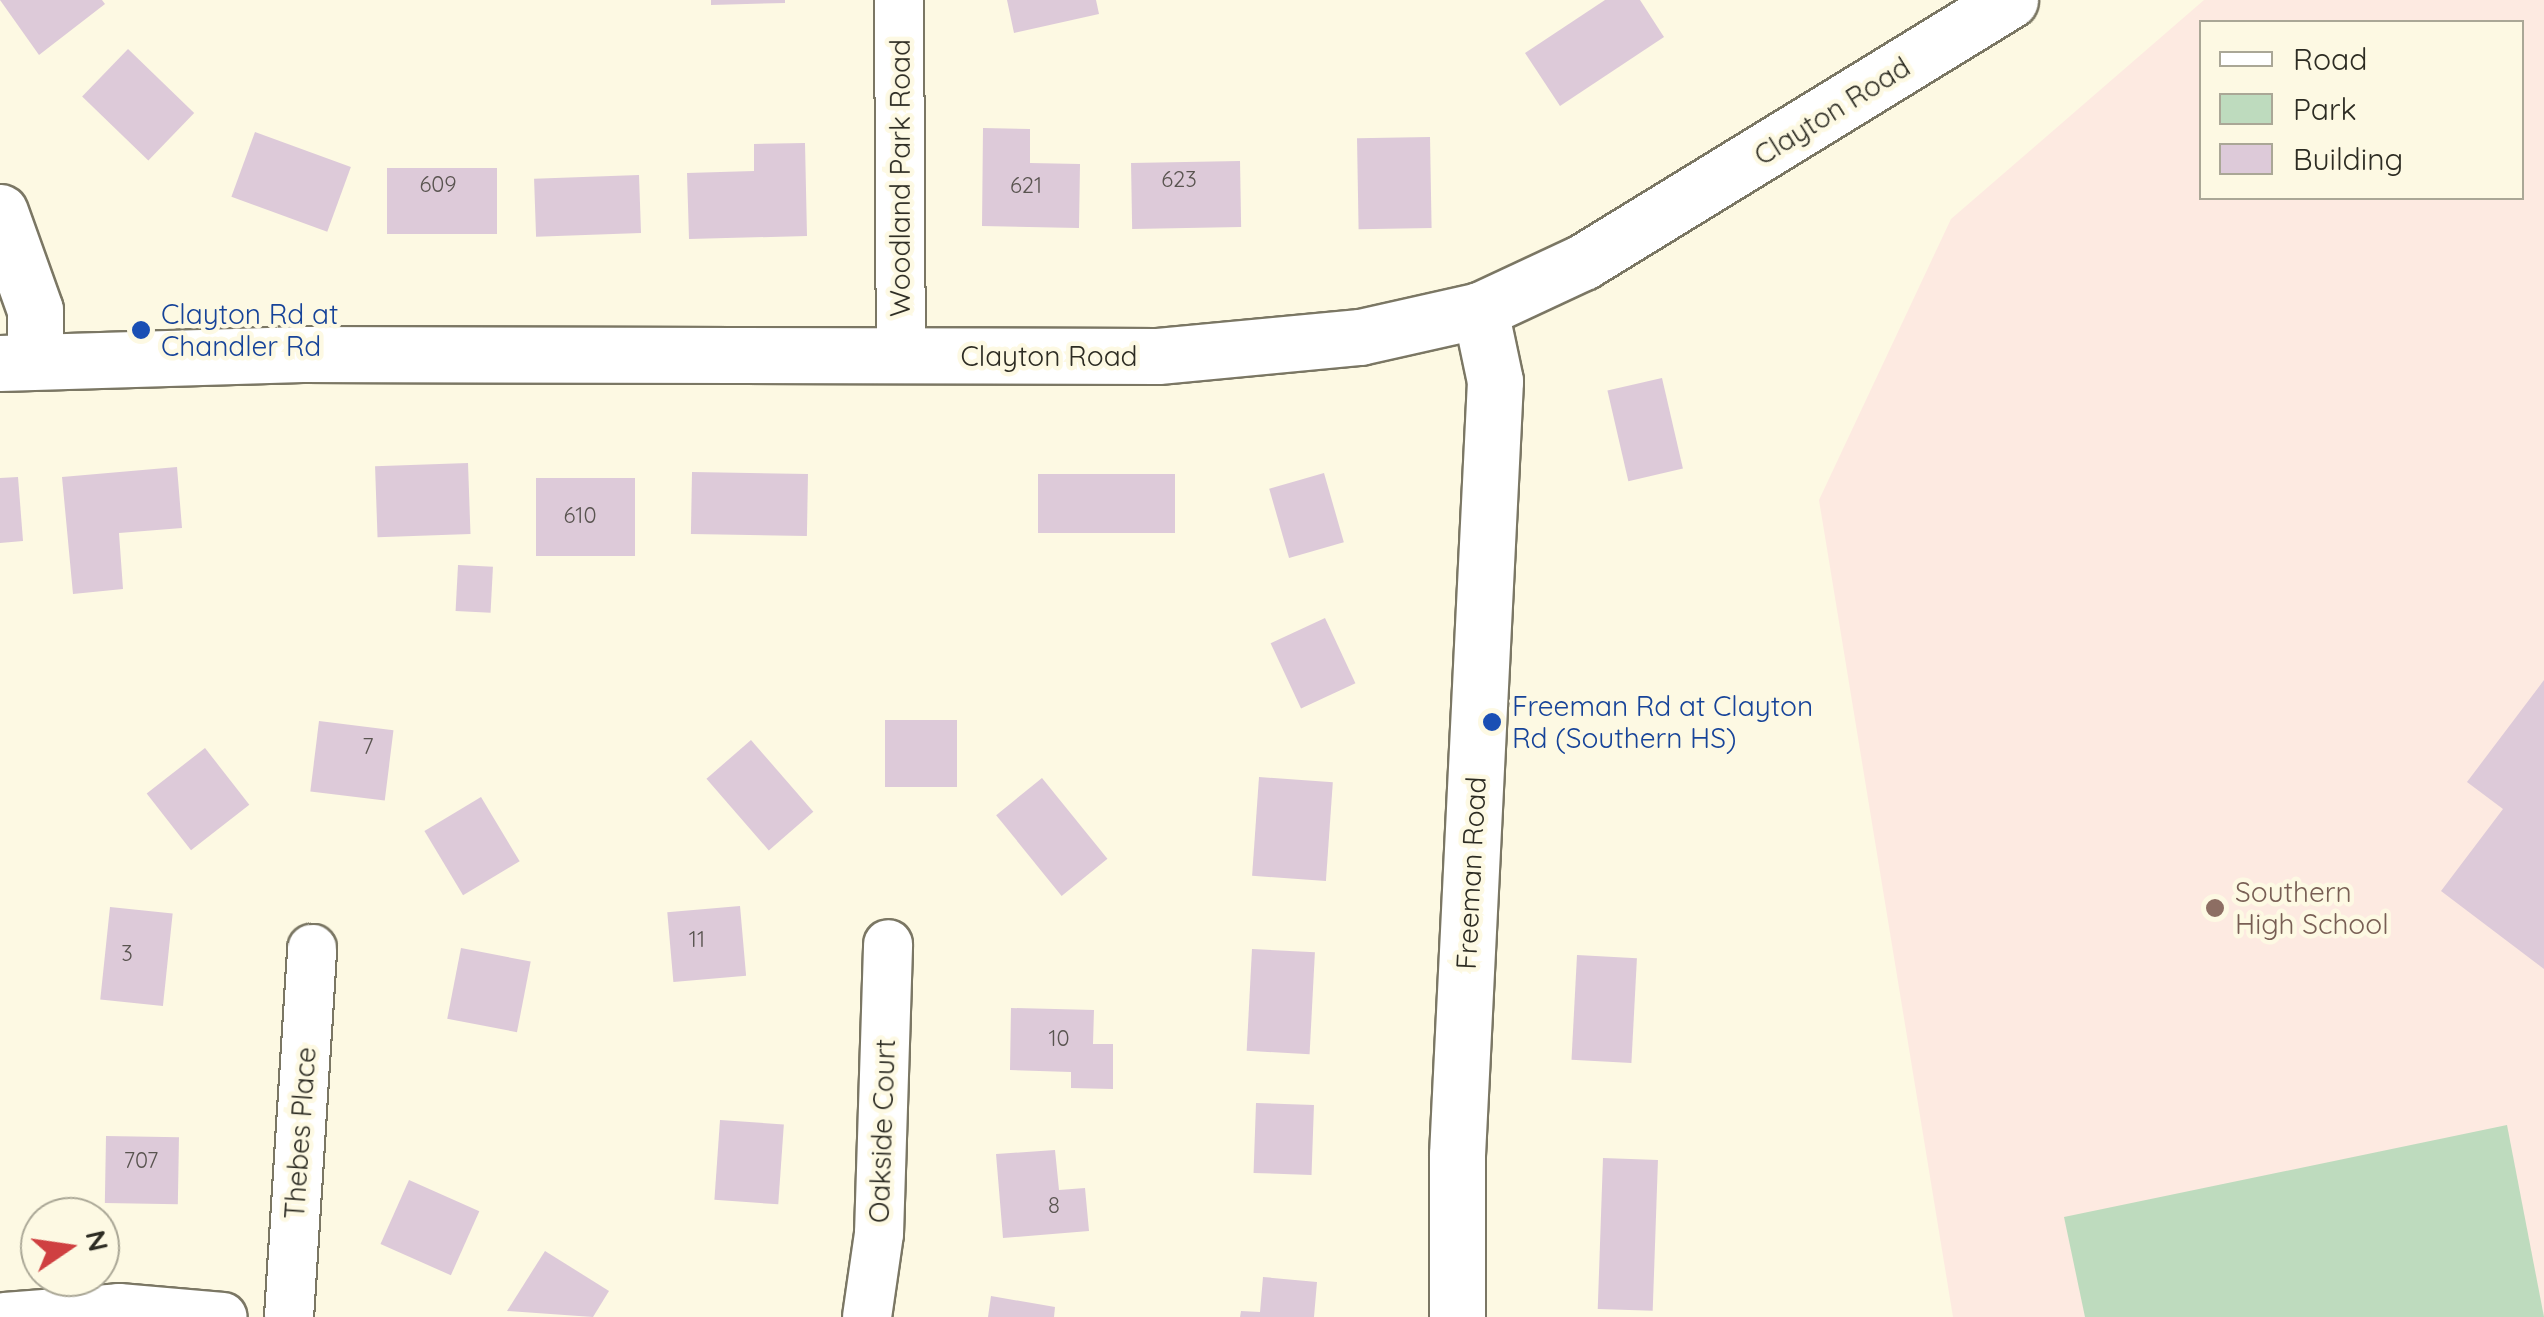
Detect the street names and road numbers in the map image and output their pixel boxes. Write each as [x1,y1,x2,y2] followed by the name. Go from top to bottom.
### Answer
[883,39,917,317] street label: Woodland Park Road
[1748,50,1916,172] street label: Clayton Road
[960,339,1138,373] street label: Clayton Road
[1449,776,1493,970] street label: Freeman Road
[862,1038,902,1224] street label: Oakside Court
[277,1046,323,1220] street label: Thebes Place

